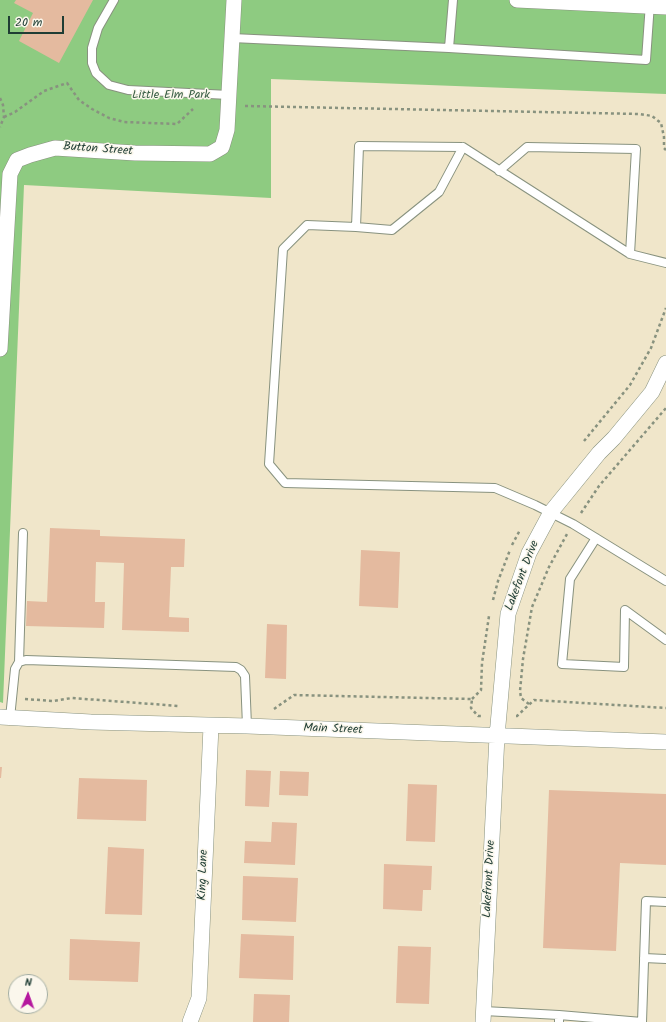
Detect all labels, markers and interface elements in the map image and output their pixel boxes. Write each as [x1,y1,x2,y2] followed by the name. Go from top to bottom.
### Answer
[10,8,66,34] scale bar
[15,13,42,32] text: 20 m
[132,89,210,103] park label: Little Elm Park
[63,140,133,160] street label: Button Street
[503,539,543,613] street label: Lakefont Drive
[303,722,363,738] street label: Main Street
[481,840,499,918] street label: Lakefront Drive
[196,849,212,901] street label: King Lane
[8,974,48,1014] north arrow
[25,974,32,992] text: N

